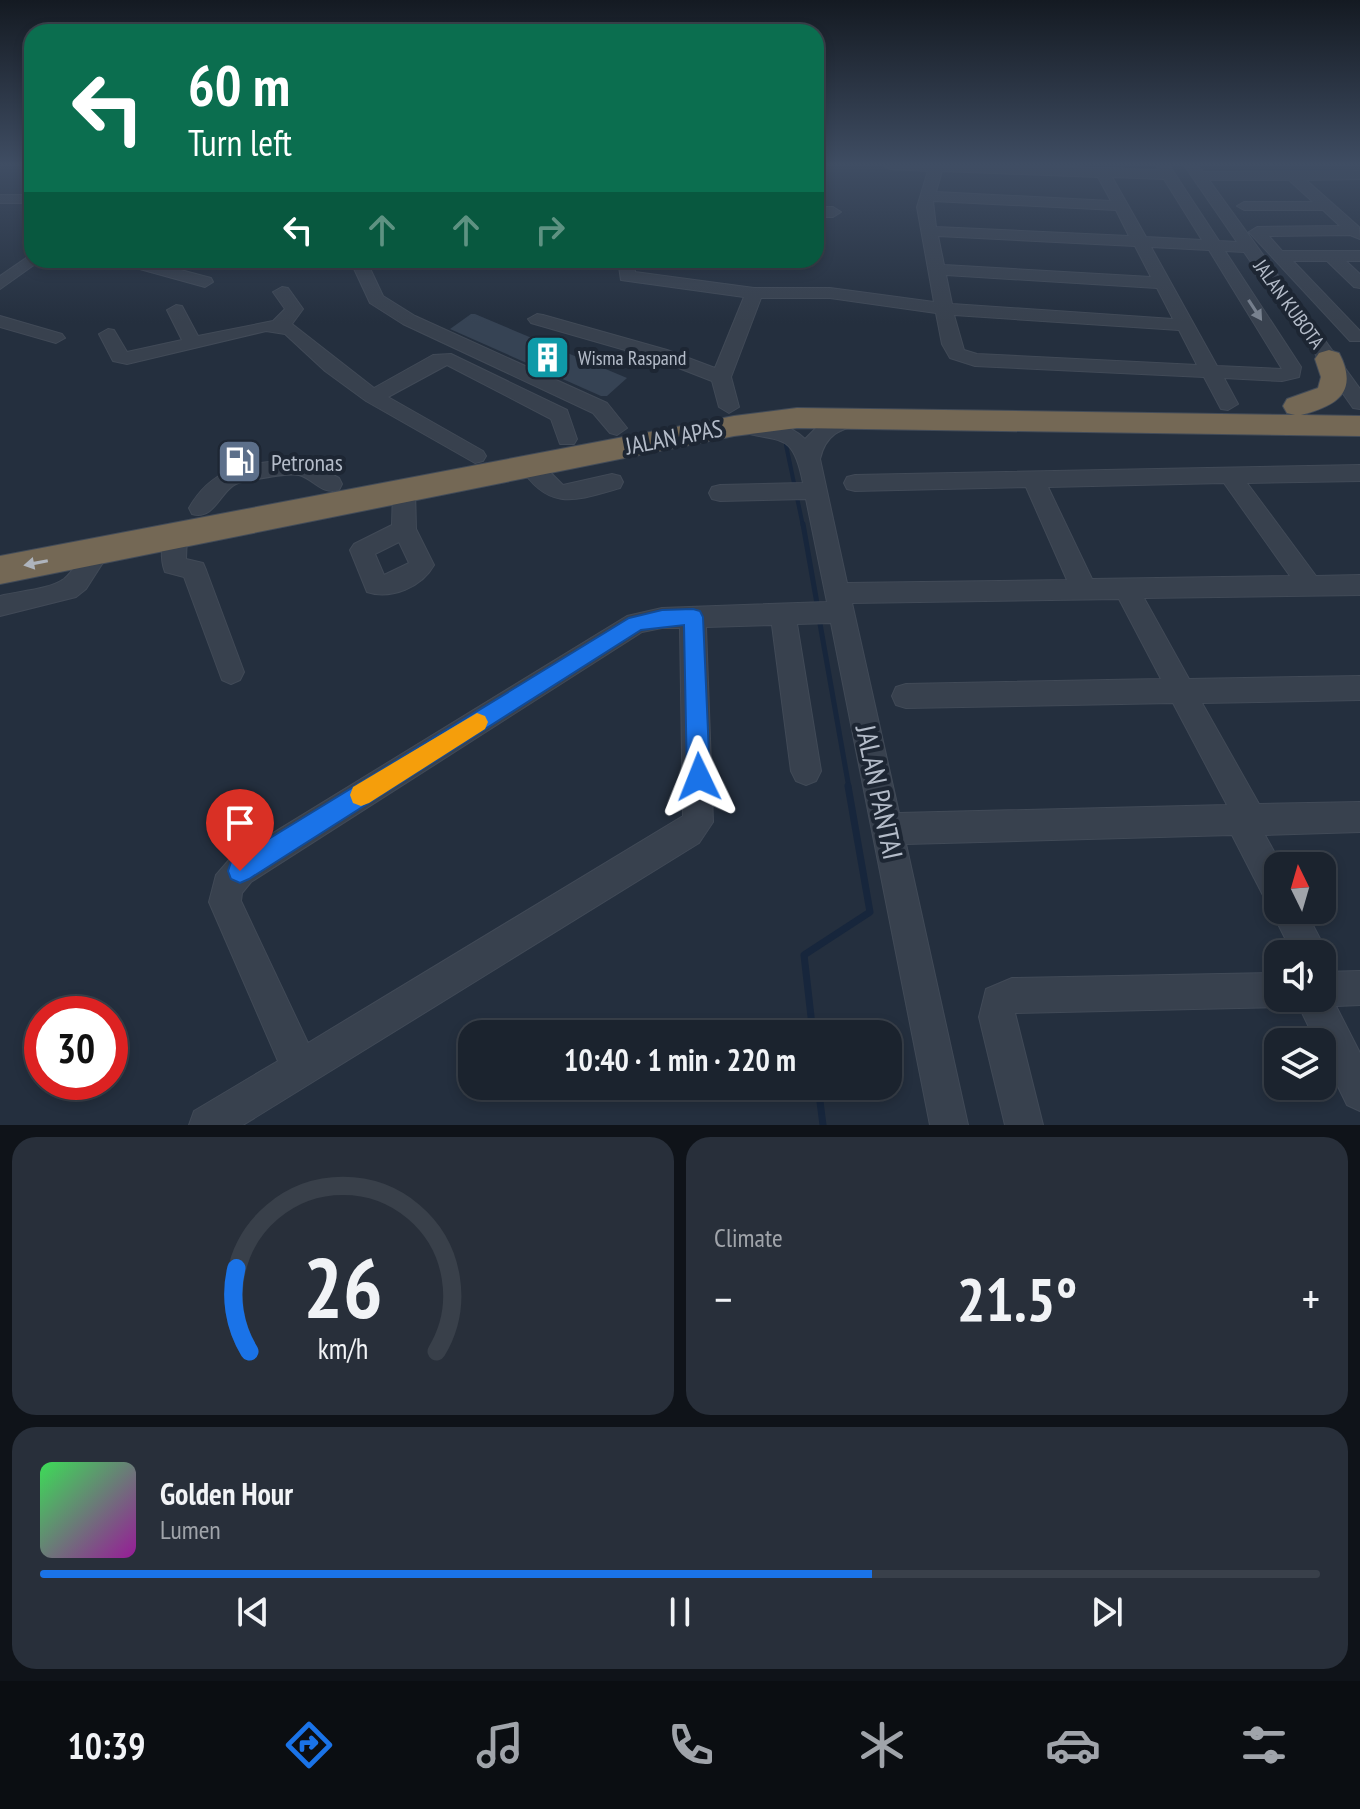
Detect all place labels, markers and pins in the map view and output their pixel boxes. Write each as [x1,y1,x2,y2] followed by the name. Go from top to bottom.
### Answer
[523,334,571,382] building icon: Wisma Raspand
[578,345,686,371] place label: Wisma Raspand
[216,438,264,486] fuel station icon: Petronas
[271,447,343,478] place label: Petronas
[206,789,274,871] pin

